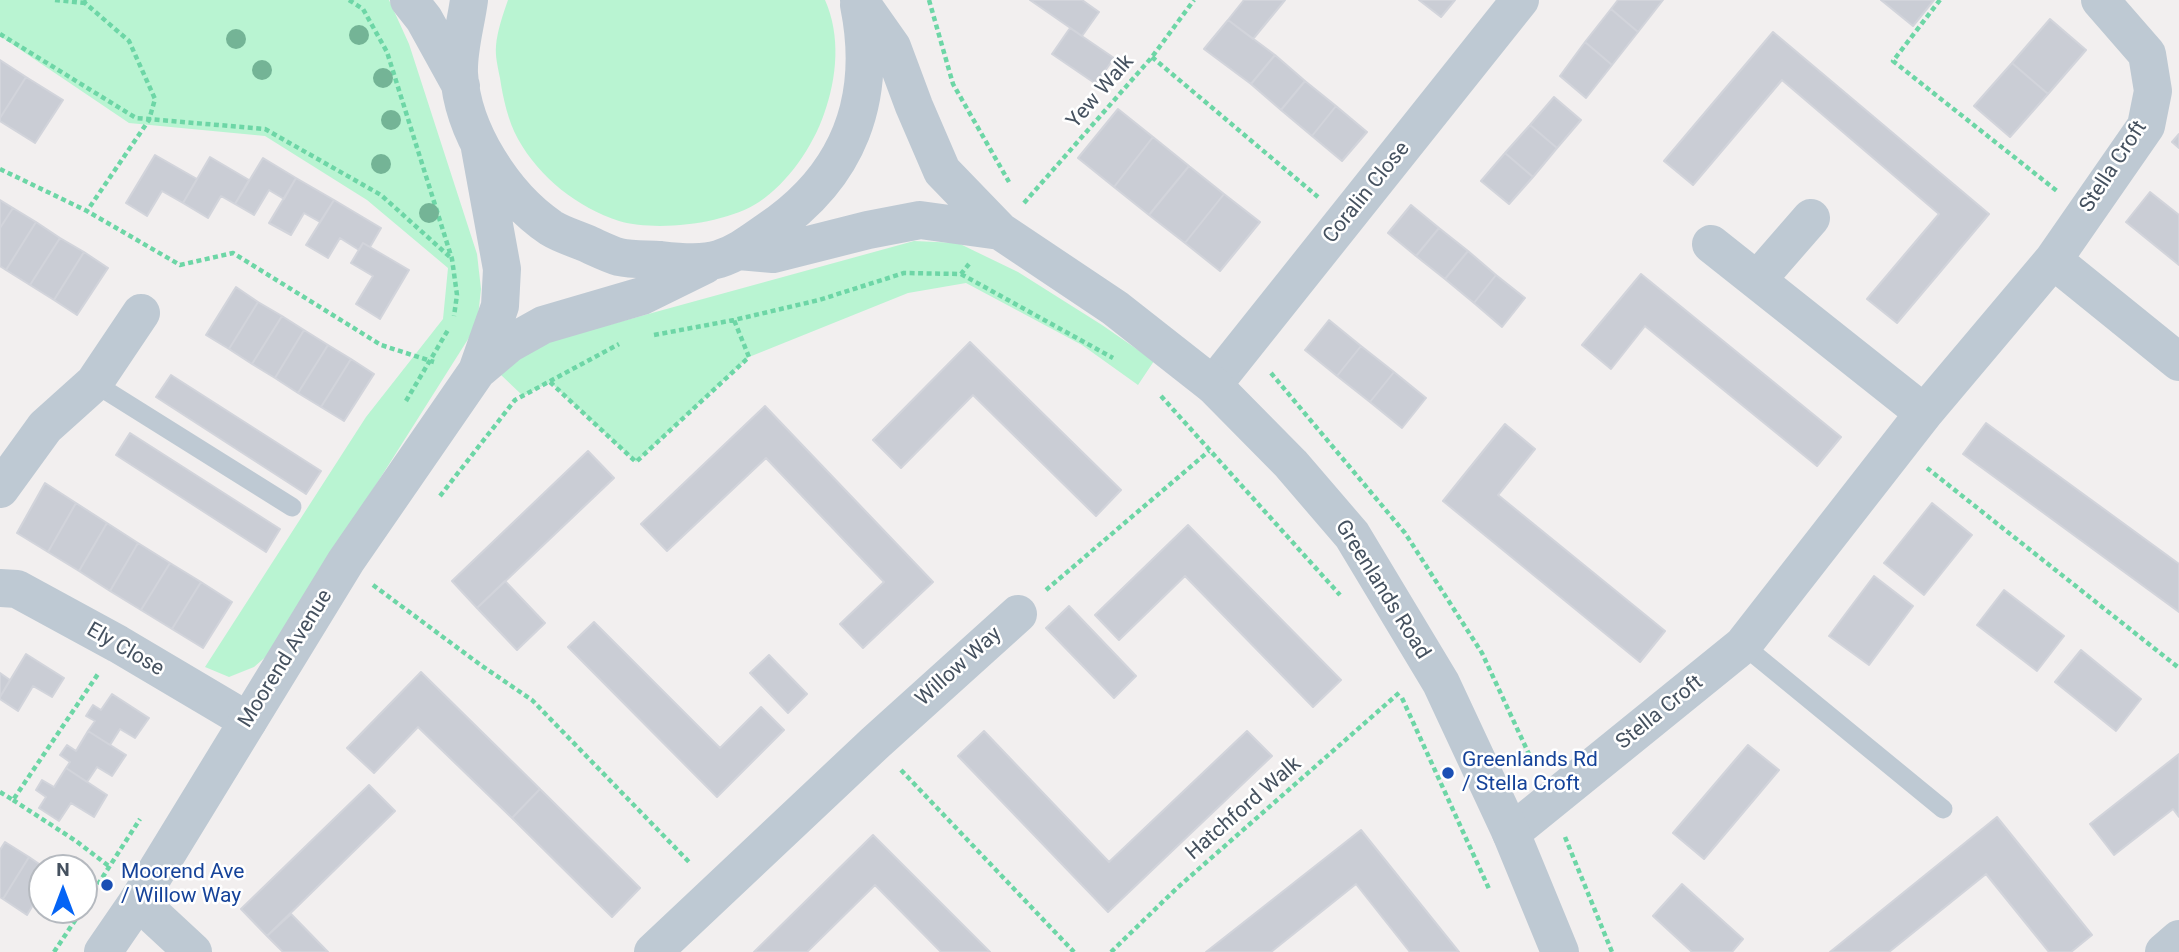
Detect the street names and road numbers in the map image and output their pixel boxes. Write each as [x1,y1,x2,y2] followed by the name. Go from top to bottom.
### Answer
[1062,50,1140,134] street label: Yew Walk
[2075,117,2153,217] street label: Stella Croft
[1318,137,1416,249] street label: Coralin Close
[1329,516,1435,664] street label: Greenlands Road
[234,585,338,733] street label: Moorend Avenue
[82,618,168,682] street label: Ely Close
[911,622,1007,712] street label: Willow Way
[1612,670,1708,756] street label: Stella Croft
[1181,752,1307,866] street label: Hatchford Walk

